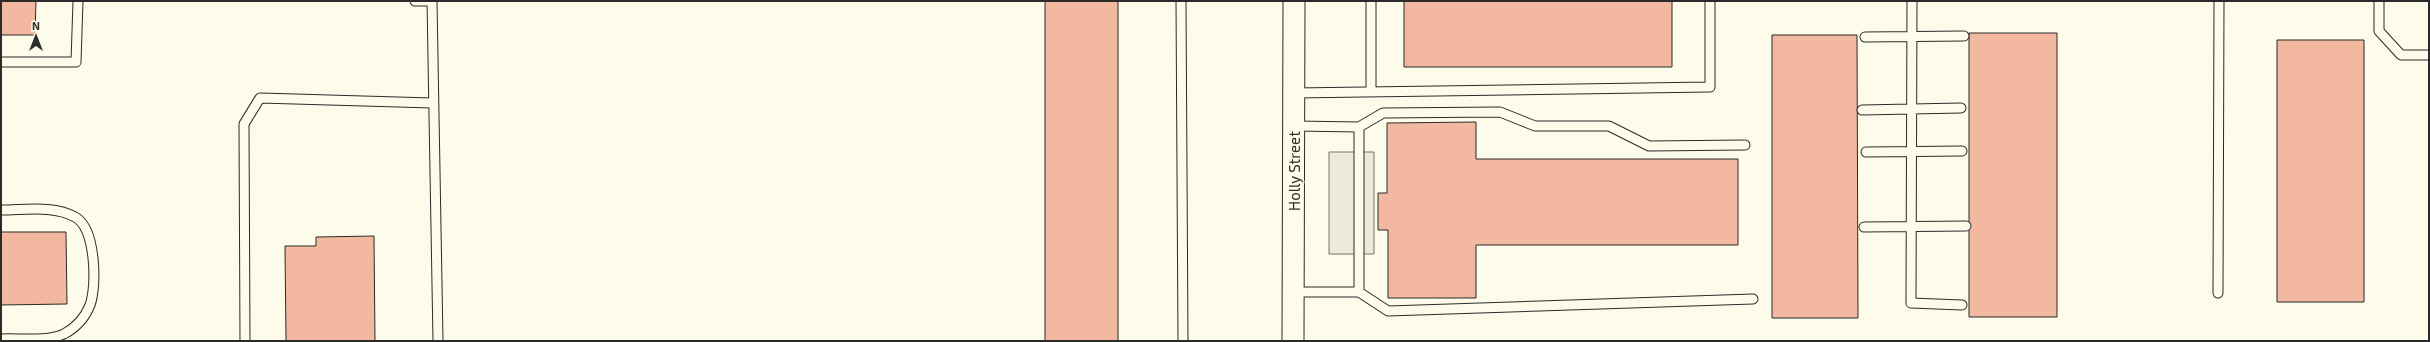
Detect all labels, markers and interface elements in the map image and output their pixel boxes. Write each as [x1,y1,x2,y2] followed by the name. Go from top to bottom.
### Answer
[16,16,56,56] north arrow
[32,19,40,32] text: N
[1285,131,1303,211] street label: Holly Street

